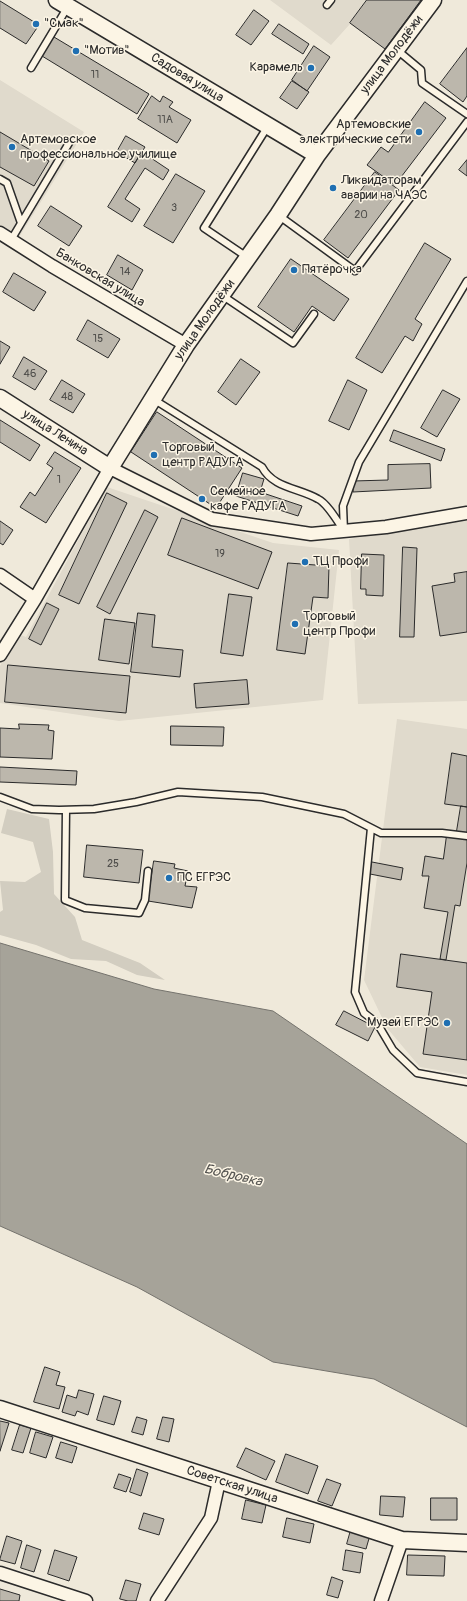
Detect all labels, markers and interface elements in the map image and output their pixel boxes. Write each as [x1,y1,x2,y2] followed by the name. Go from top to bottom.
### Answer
[357,13,427,97] street label: улица Молодёжи
[44,16,84,32] place label: "Смак"
[31,19,41,29] marker: "Смак"
[84,43,130,59] place label: "Мотив"
[71,46,81,56] marker: "Мотив"
[148,50,226,106] street label: Садовая улица
[250,60,303,76] place label: Карамель
[306,63,316,73] marker: Карамель
[91,68,99,82] house number: 11
[157,113,173,127] house number: 11А
[299,117,411,148] place label: Артемовские электрические сети
[414,127,424,137] marker: Артемовские электрические сети
[20,132,177,163] place label: Артемовское профессиональное училище
[7,142,17,152] marker: Артемовское профессиональное училище
[341,173,427,204] place label: Ликвидаторам аварии на ЧАЭС
[328,183,338,193] marker: Ликвидаторам аварии на ЧАЭС
[171,201,177,215] house number: 3
[354,208,368,222] house number: 20
[53,245,147,311] street label: Банковская улица
[302,262,362,278] place label: Пятёрочка
[120,265,130,279] house number: 14
[289,265,299,275] marker: Пятёрочка
[172,277,238,363] street label: улица Молодёжи
[93,332,103,346] house number: 15
[24,367,36,381] house number: 46
[61,390,73,404] house number: 48
[19,407,91,459] street label: улица Ленина
[162,440,244,471] place label: Торговый центр РАДУГА
[149,450,159,460] marker: Торговый центр РАДУГА
[57,473,61,487] house number: 1
[210,484,286,515] place label: Семейное кафе РАДУГА
[197,494,207,504] marker: Семейное кафе РАДУГА
[215,547,225,561] house number: 19
[313,554,368,570] place label: ТЦ Профи
[300,557,310,567] marker: ТЦ Профи
[303,609,375,640] place label: Торговый центр Профи
[290,619,300,629] marker: Торговый центр Профи
[107,857,119,871] house number: 25
[177,870,231,886] place label: ПС ЕГРЭС
[164,873,174,883] marker: ПС ЕГРЭС
[367,1015,439,1031] place label: Музей ЕГРЭС
[442,1018,452,1028] marker: Музей ЕГРЭС
[203,1161,263,1191] water label: Бобровка
[184,1463,280,1507] street label: Советская улица

